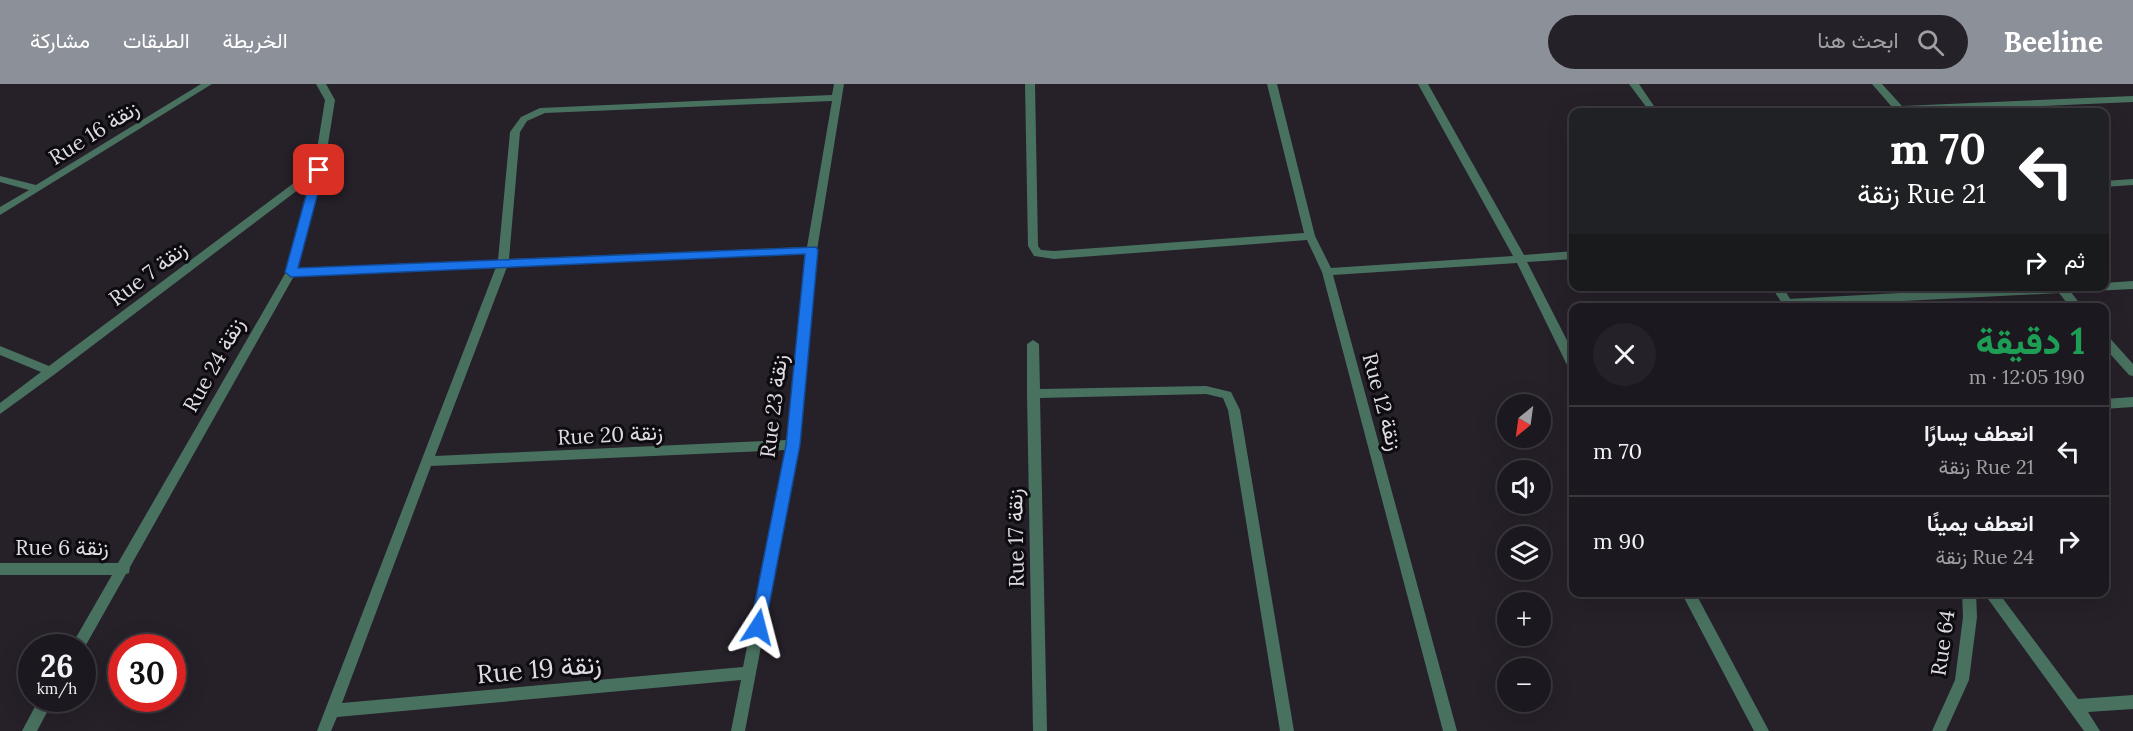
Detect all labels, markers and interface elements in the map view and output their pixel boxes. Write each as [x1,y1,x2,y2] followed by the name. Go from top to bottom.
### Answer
[1548,15,1968,69] search box
[2004,24,2103,60] text: Beeline
[1817,26,1899,54] text: ابحث هنا
[1914,26,1947,59] icon: search
[30,27,90,54] text: مشاركة
[123,27,190,54] text: الطبقات
[223,27,288,54] text: الخريطة
[44,94,144,171] street label: Rue 16 زنقة
[1890,122,1986,176] text: 70 m
[2007,132,2085,210] icon: left
[293,144,344,195] pin
[302,153,335,186] icon: arrive
[1857,176,1986,210] text: Rue 21 زنقة
[103,235,192,312] street label: Rue 7 زنقة
[2019,246,2052,279] icon: right
[2064,246,2085,274] text: ثم
[177,313,250,417] street label: Rue 24 زنقة
[1976,318,2085,364] text: 1 دقيقة
[1593,323,1656,386] button: close
[1356,350,1408,454] street label: Rue 12 زنقة
[754,353,793,459] street label: Rue 23 زنقة
[1969,364,2085,389] text: 190 m · 12:05
[1497,394,1551,448] north arrow
[1497,394,1551,712] map controls
[557,418,663,451] street label: Rue 20 زنقة
[1924,419,2034,447] text: انعطف يسارًا
[2052,435,2085,468] icon: left
[1593,437,1642,465] text: 70 m
[1939,454,2034,479] text: Rue 21 زنقة
[1497,460,1551,514] button: sound
[1001,488,1030,588] street label: Rue 17 زنقة
[1927,509,2034,537] text: انعطف يمينًا
[2052,525,2085,558] icon: right
[1497,526,1551,580] button: layers
[1593,527,1645,555] text: 90 m
[15,534,109,561] street label: Rue 6 زنقة
[1935,544,2034,569] text: Rue 24 زنقة
[1497,592,1551,646] button: +
[726,595,790,659] position arrow
[1925,608,1960,678] street label: Rue 64
[108,634,186,712] speed limit sign: 30
[40,647,74,685] text: 26
[475,647,603,690] street label: Rue 19 زنقة
[1497,658,1551,712] button: −
[37,679,77,698] text: km/h

